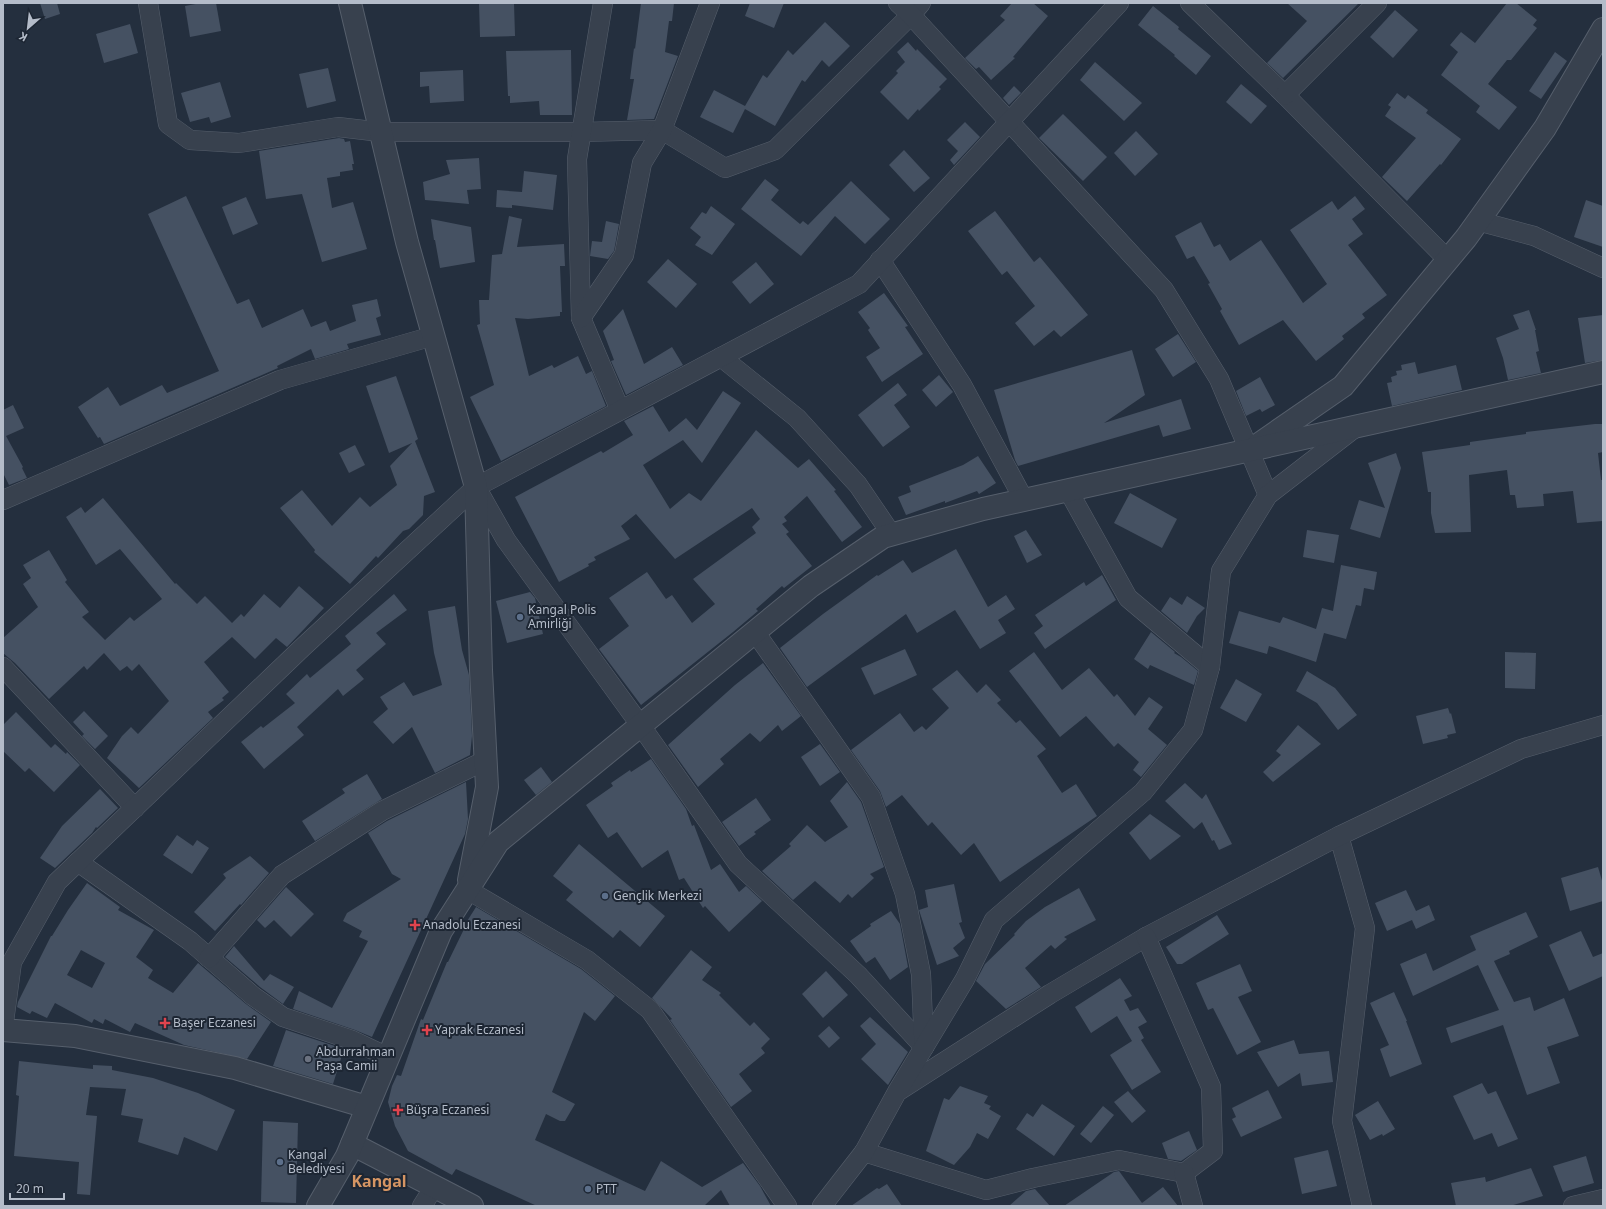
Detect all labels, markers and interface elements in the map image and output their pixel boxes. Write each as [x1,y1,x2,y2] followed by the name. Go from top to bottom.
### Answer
[8,8,48,48] north arrow
[16,29,30,46] text: K
[528,601,597,632] place label: Kangal Polis Amirliği
[515,612,525,622] marker: Kangal Polis Amirliği
[613,887,702,904] place label: Gençlik Merkezi
[600,891,610,901] marker: Gençlik Merkezi
[423,916,521,933] place label: Anadolu Eczanesi
[410,920,420,930] marker: Anadolu Eczanesi
[173,1014,256,1031] place label: Başer Eczanesi
[160,1018,170,1028] marker: Başer Eczanesi
[435,1021,524,1038] place label: Yaprak Eczanesi
[422,1025,432,1035] marker: Yaprak Eczanesi
[316,1043,395,1074] place label: Abdurrahman Paşa Camii
[303,1054,313,1064] marker: Abdurrahman Paşa Camii
[406,1101,489,1118] place label: Büşra Eczanesi
[393,1105,403,1115] marker: Büşra Eczanesi
[288,1146,345,1177] place label: Kangal Belediyesi
[275,1157,285,1167] marker: Kangal Belediyesi
[351,1170,407,1192] district label: Kangal
[10,1175,64,1201] scale bar
[16,1180,44,1197] text: 20 m
[596,1180,617,1197] place label: PTT
[583,1184,593,1194] marker: PTT

